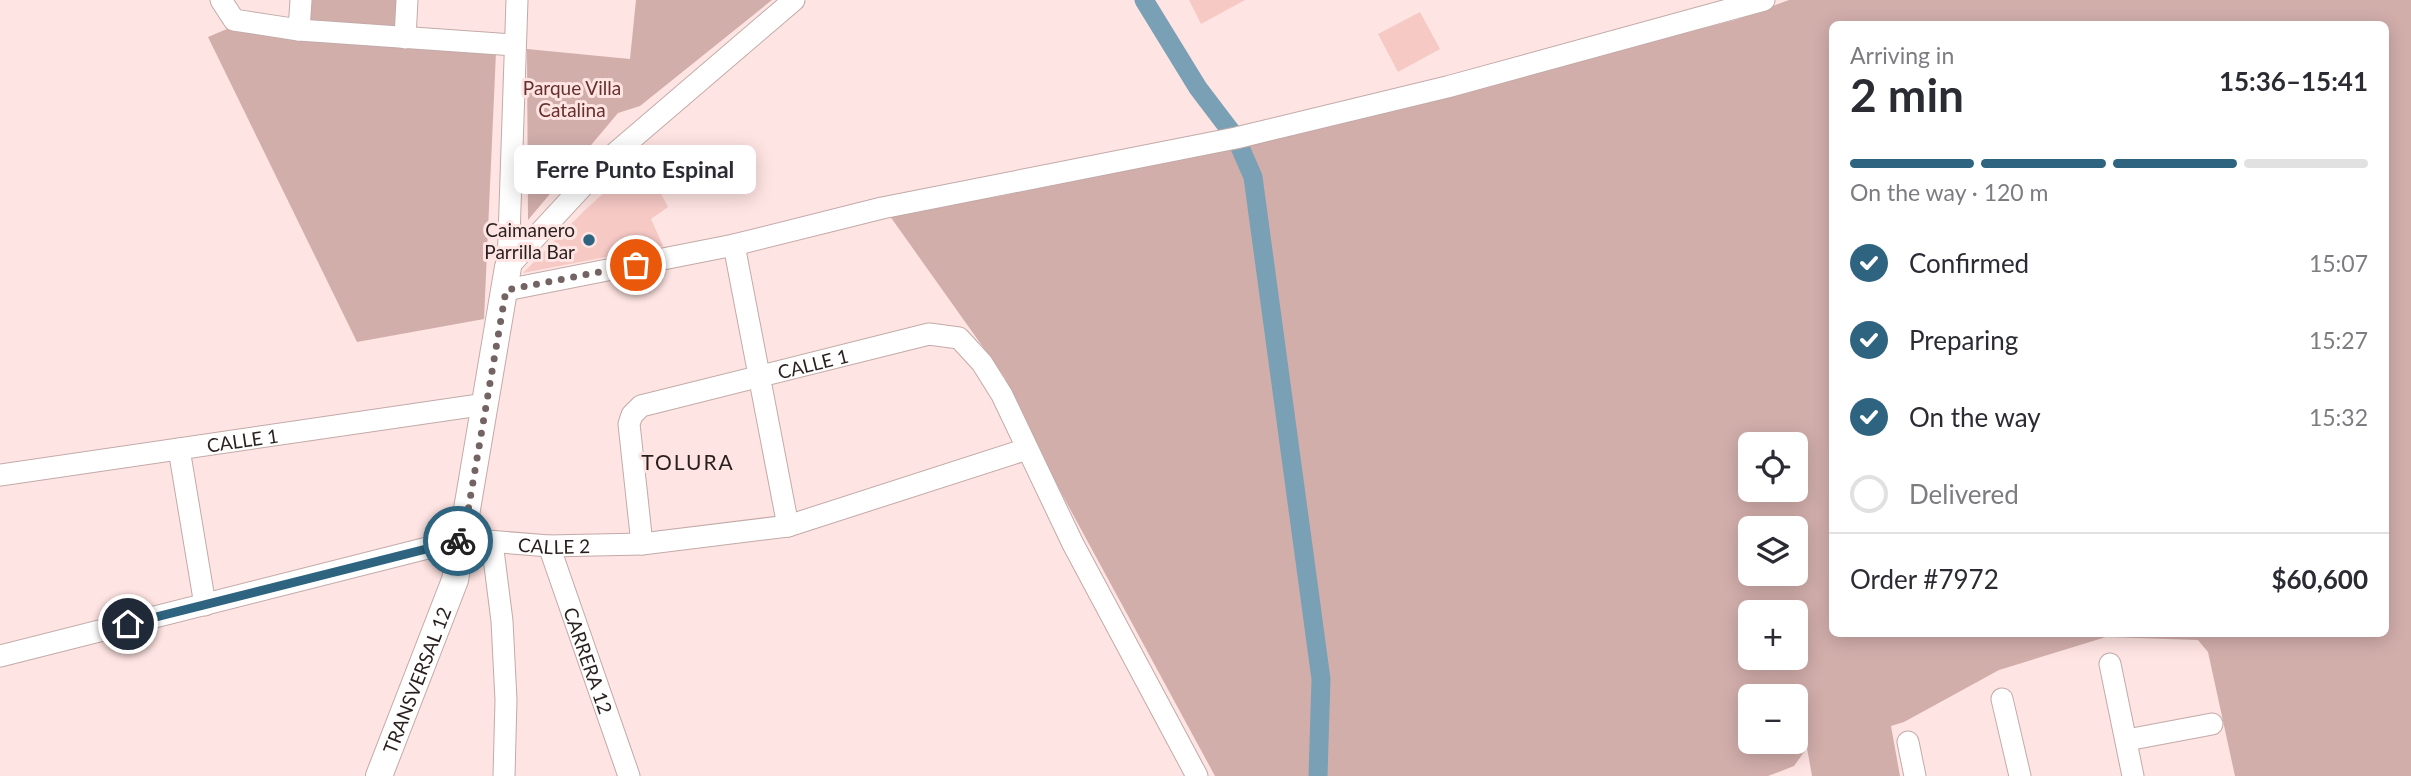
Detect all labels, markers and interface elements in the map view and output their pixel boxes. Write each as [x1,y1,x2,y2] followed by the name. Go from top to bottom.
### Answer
[1850,41,1954,69] text: Arriving in
[2219,65,2368,97] text: 15:36–15:41
[1850,67,1964,122] text: 2 min
[523,76,621,121] park label: Parque Villa Catalina
[515,146,757,195] callout: Ferre Punto Espinal
[536,155,734,183] text: Ferre Punto Espinal
[1850,178,2049,206] text: On the way · 120 m
[484,218,575,263] place label: Caimanero Parrilla Bar
[581,232,597,248] marker: Caimanero Parrilla Bar
[606,235,666,295] pin
[1850,244,1888,282] icon: check
[617,246,655,284] icon: bag
[1909,247,2029,279] text: Confirmed
[2309,249,2368,277] text: 15:07
[1850,321,1888,359] icon: check
[1909,324,2018,356] text: Preparing
[2309,326,2368,354] text: 15:27
[775,343,851,383] street label: CALLE 1
[1850,398,1888,436] icon: check
[1909,401,2041,433] text: On the way
[2309,403,2368,431] text: 15:32
[205,423,280,456] street label: CALLE 1
[1738,432,1808,754] map controls
[1738,432,1808,502] button: locate
[641,449,735,474] district label: TOLURA
[1909,478,2019,510] text: Delivered
[423,506,493,576] courier
[1738,516,1808,586] button: layers
[439,522,477,560] icon: bike
[517,532,590,558] street label: CALLE 2
[1850,563,1999,595] text: Order #7972
[2271,563,2368,595] text: $60,600
[98,594,158,654] pin
[1738,600,1808,670] button: +
[377,603,455,757] street label: TRANSVERSAL 12
[560,604,618,717] street label: CARRERA 12
[109,605,147,643] icon: home
[1738,684,1808,754] button: −

